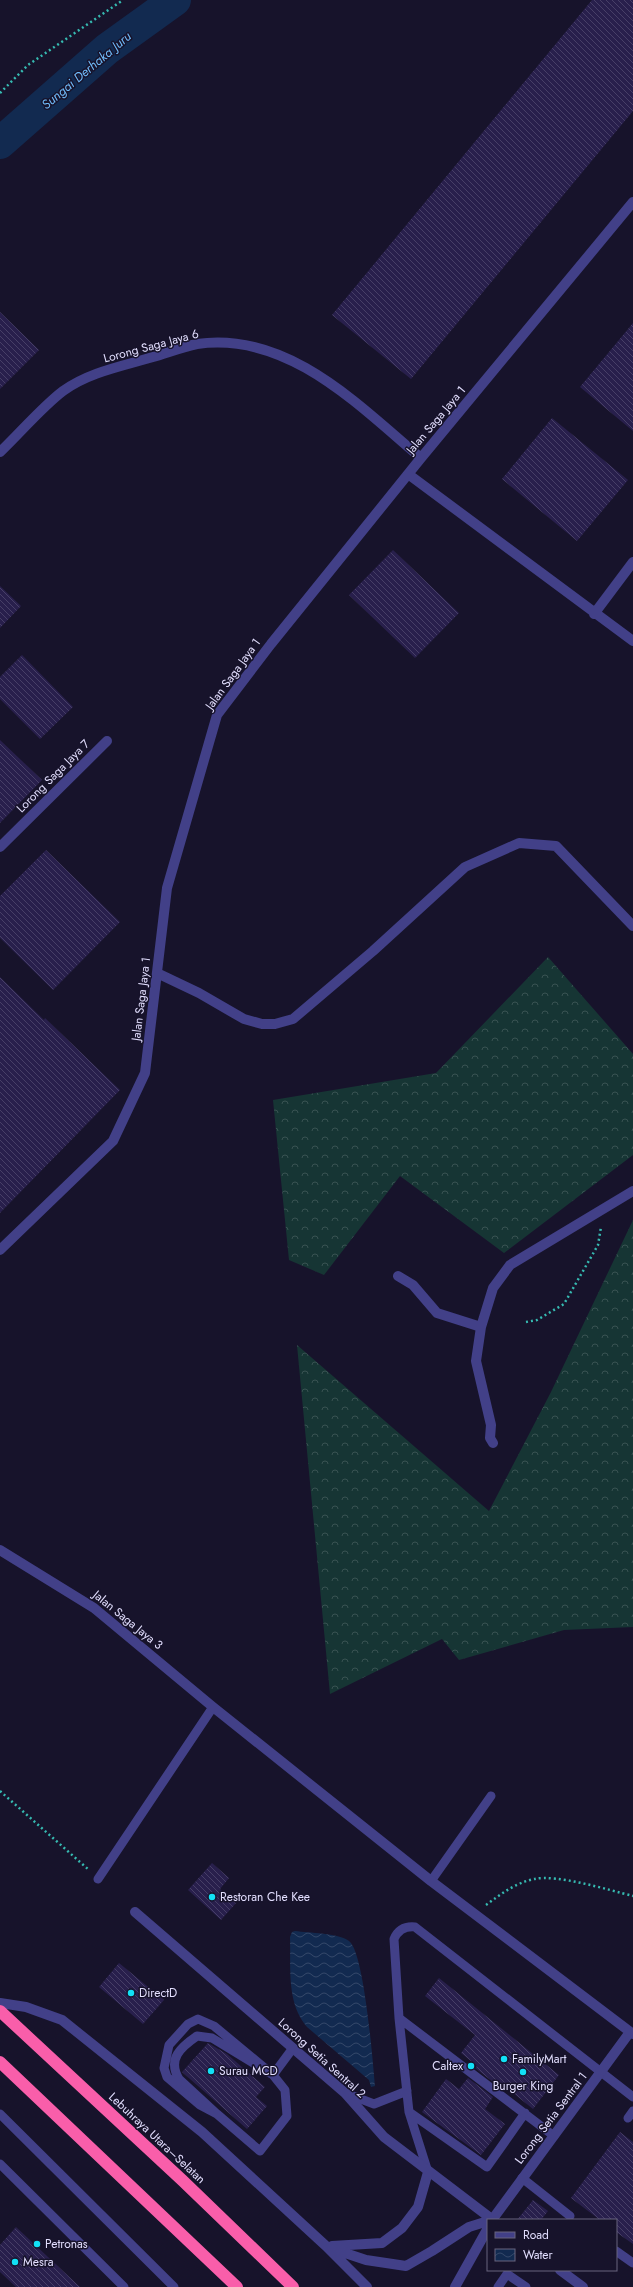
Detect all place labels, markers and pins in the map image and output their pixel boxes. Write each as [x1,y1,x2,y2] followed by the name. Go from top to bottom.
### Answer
[220,1888,310,1906] place label: Restoran Che Kee
[207,1892,217,1902] marker: Restoran Che Kee
[139,1984,177,2002] place label: DirectD
[126,1988,136,1998] marker: DirectD
[512,2050,567,2068] place label: FamilyMart
[499,2054,509,2064] marker: FamilyMart
[432,2057,464,2075] place label: Caltex
[466,2061,476,2071] marker: Caltex
[219,2062,278,2080] place label: Surau MCD
[206,2066,216,2076] marker: Surau MCD
[518,2067,528,2077] marker: Burger King
[493,2077,553,2095] place label: Burger King
[45,2235,88,2253] place label: Petronas
[32,2239,42,2249] marker: Petronas
[23,2253,54,2271] place label: Mesra
[10,2257,20,2267] marker: Mesra

